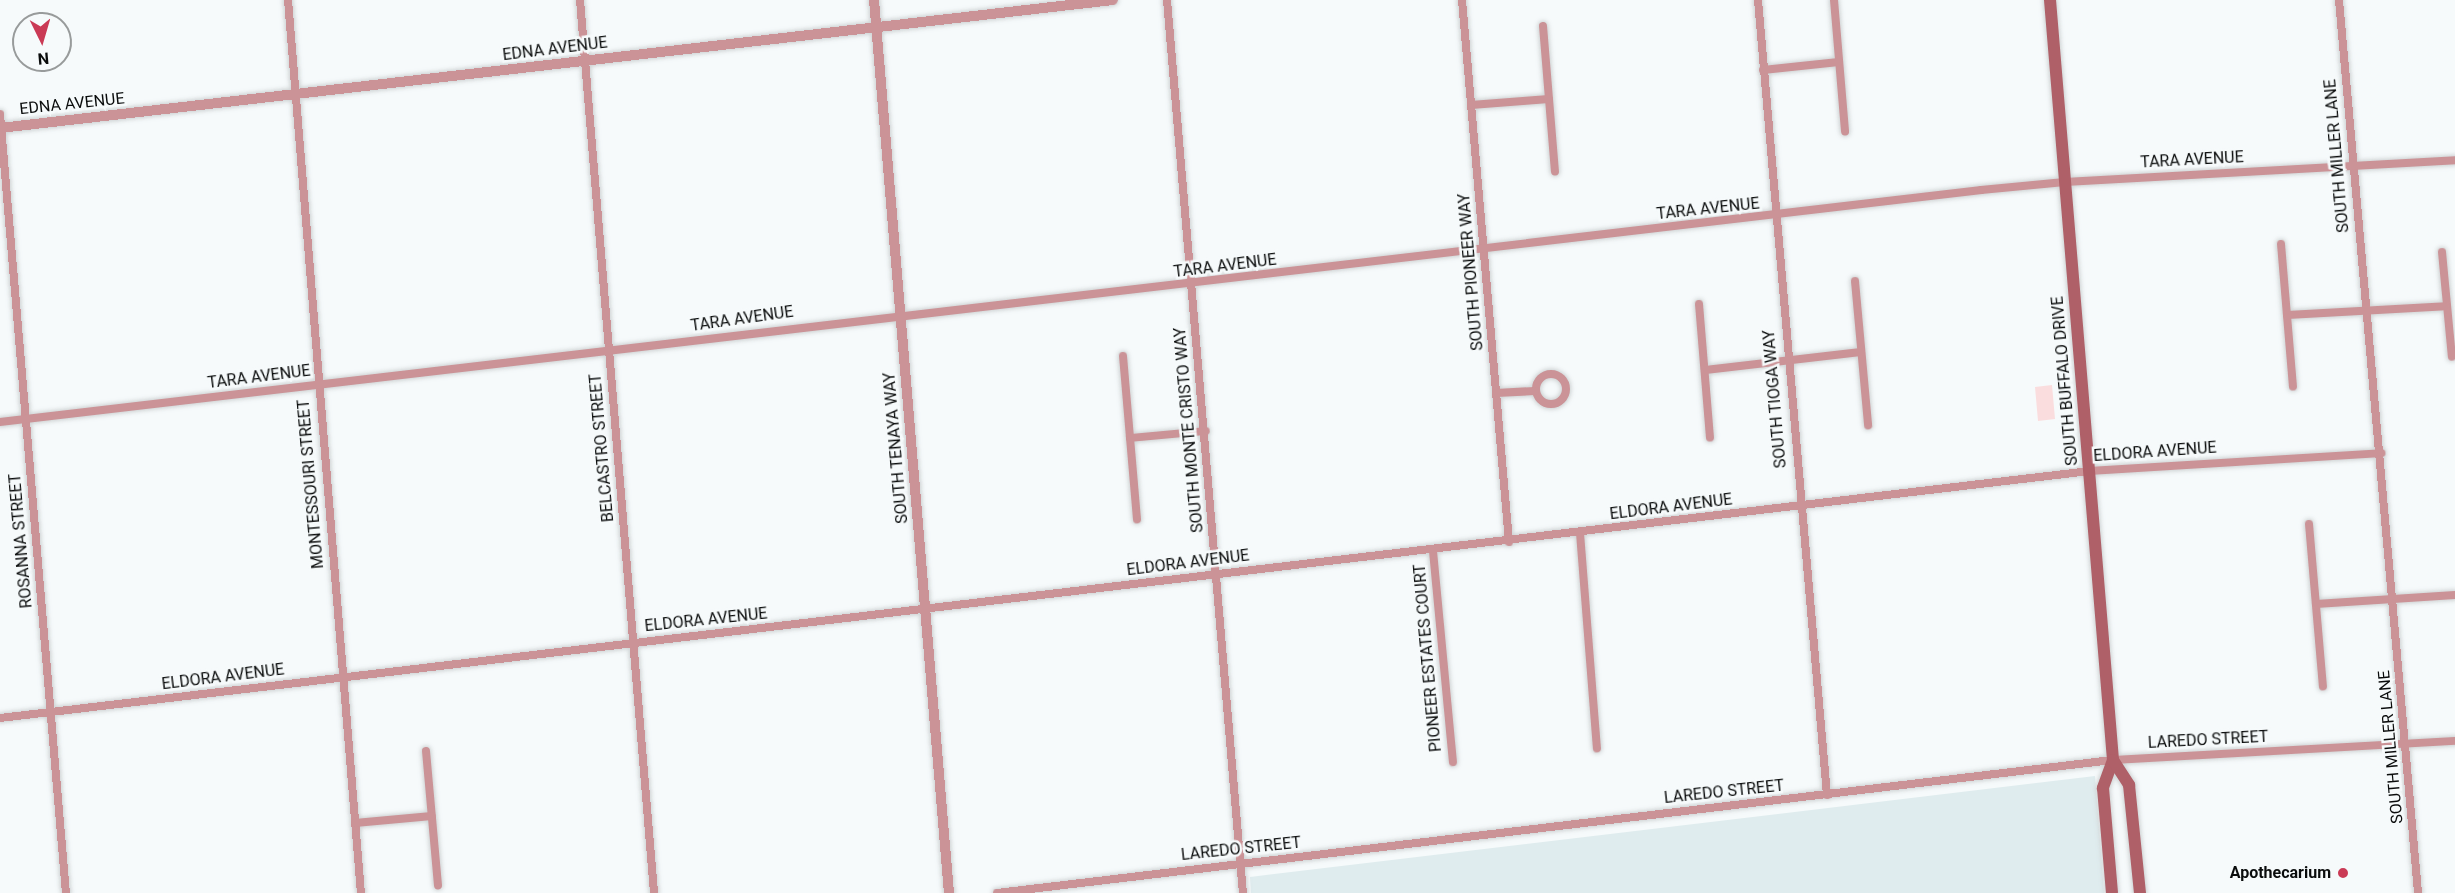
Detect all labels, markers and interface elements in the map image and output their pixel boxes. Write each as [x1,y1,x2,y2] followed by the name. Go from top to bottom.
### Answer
[12,12,72,72] north arrow
[501,33,609,65] street label: EDNA AVENUE
[37,48,50,68] text: N
[2321,78,2353,234] street label: SOUTH MILLER LANE
[19,89,125,119] street label: EDNA AVENUE
[2140,148,2244,172] street label: TARA AVENUE
[1455,193,1487,351] street label: SOUTH PIONEER WAY
[1656,194,1760,224] street label: TARA AVENUE
[1172,250,1278,282] street label: TARA AVENUE
[2048,295,2082,467] street label: SOUTH BUFFALO DRIVE
[689,302,795,336] street label: TARA AVENUE
[1170,326,1208,534] street label: SOUTH MONTE CRISTO WAY
[1759,329,1791,469] street label: SOUTH TIOGA WAY
[206,361,312,393] street label: TARA AVENUE
[880,371,912,525] street label: SOUTH TENAYA WAY
[586,373,618,523] street label: BELCASTRO STREET
[294,398,328,570] street label: MONTESSOURI STREET
[2093,438,2217,466] street label: ELDORA AVENUE
[6,473,36,609] street label: ROSANNA STREET
[1609,490,1733,524] street label: ELDORA AVENUE
[1126,546,1250,580] street label: ELDORA AVENUE
[1410,563,1446,753] street label: PIONEER ESTATES COURT
[644,604,768,636] street label: ELDORA AVENUE
[161,660,285,694] street label: ELDORA AVENUE
[2375,669,2407,825] street label: SOUTH MILLER LANE
[2147,727,2269,753] street label: LAREDO STREET
[1663,776,1785,808] street label: LAREDO STREET
[1180,833,1302,865] street label: LAREDO STREET
[2230,863,2331,883] place label: Apothecarium
[2336,866,2350,880] marker: Apothecarium

